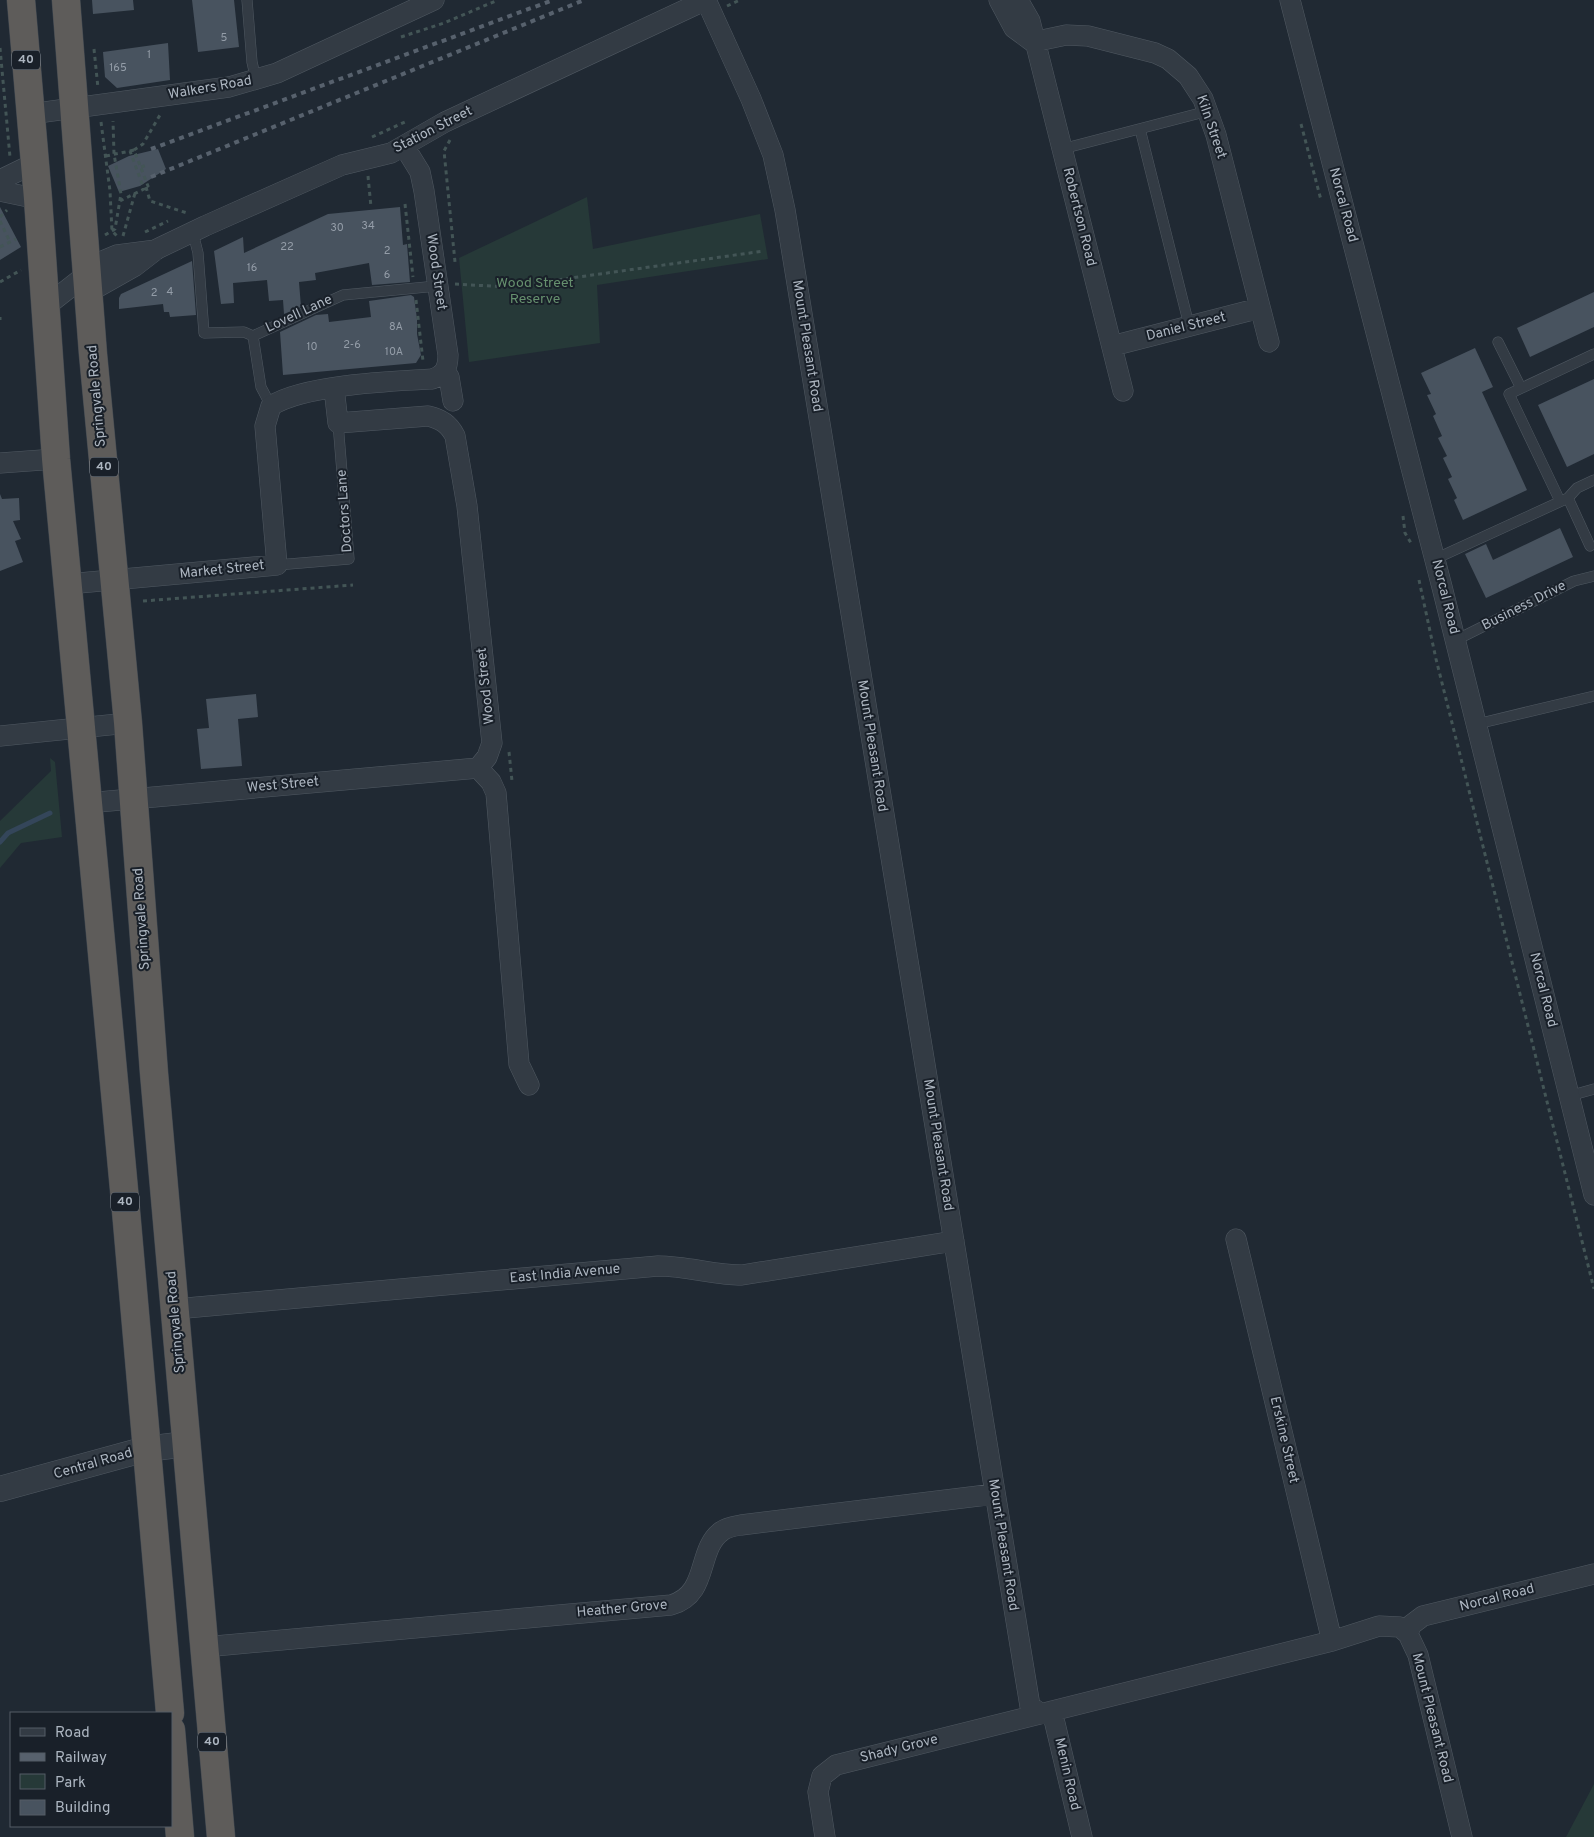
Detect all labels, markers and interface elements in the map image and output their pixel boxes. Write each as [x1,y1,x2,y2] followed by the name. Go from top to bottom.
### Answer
[221,31,228,45] house number: 5
[147,48,151,62] house number: 1
[12,50,40,70] road number: 40
[109,61,127,75] house number: 165
[167,72,253,104] street label: Walkers Road
[1192,93,1230,161] street label: Kiln Street
[391,103,475,157] street label: Station Street
[1059,166,1099,268] street label: Robertson Road
[1325,166,1361,244] street label: Norcal Road
[361,219,375,233] house number: 34
[330,221,344,235] house number: 30
[422,233,450,311] street label: Wood Street
[280,240,294,254] house number: 22
[384,244,390,258] house number: 2
[247,261,257,275] house number: 16
[384,268,390,282] house number: 6
[496,275,574,308] park label: Wood Street Reserve
[788,279,826,413] street label: Mount Pleasant Road
[167,285,174,299] house number: 4
[151,286,157,300] house number: 2
[263,291,335,337] street label: Lovell Lane
[1144,309,1228,345] street label: Daniel Street
[389,320,403,334] house number: 8A
[343,338,361,352] house number: 2-6
[306,340,318,354] house number: 10
[84,344,110,448] street label: Springvale Road
[385,345,403,359] house number: 10A
[90,458,118,477] road number: 40
[334,469,356,553] street label: Doctors Lane
[179,557,265,583] street label: Market Street
[1428,558,1462,636] street label: Norcal Road
[1479,577,1569,635] street label: Business Drive
[474,647,498,725] street label: Wood Street
[853,679,891,813] street label: Mount Pleasant Road
[246,773,320,797] street label: West Street
[130,867,154,971] street label: Springvale Road
[1526,951,1560,1029] street label: Norcal Road
[919,1078,957,1212] street label: Mount Pleasant Road
[111,1192,139,1212] road number: 40
[509,1261,621,1287] street label: East India Avenue
[163,1270,189,1374] street label: Springvale Road
[1266,1395,1302,1485] street label: Erskine Street
[52,1445,134,1483] street label: Central Road
[984,1478,1022,1612] street label: Mount Pleasant Road
[1458,1581,1536,1615] street label: Norcal Road
[576,1597,668,1621] street label: Heather Grove
[1408,1651,1456,1785] street label: Mount Pleasant Road
[10,1712,172,1827] legend
[55,1724,90,1743] text: Road
[858,1731,940,1767] street label: Shady Grove
[198,1732,226,1751] road number: 40
[1050,1736,1084,1812] street label: Menin Road
[55,1749,107,1768] text: Railway
[55,1774,86,1793] text: Park
[55,1799,110,1818] text: Building

